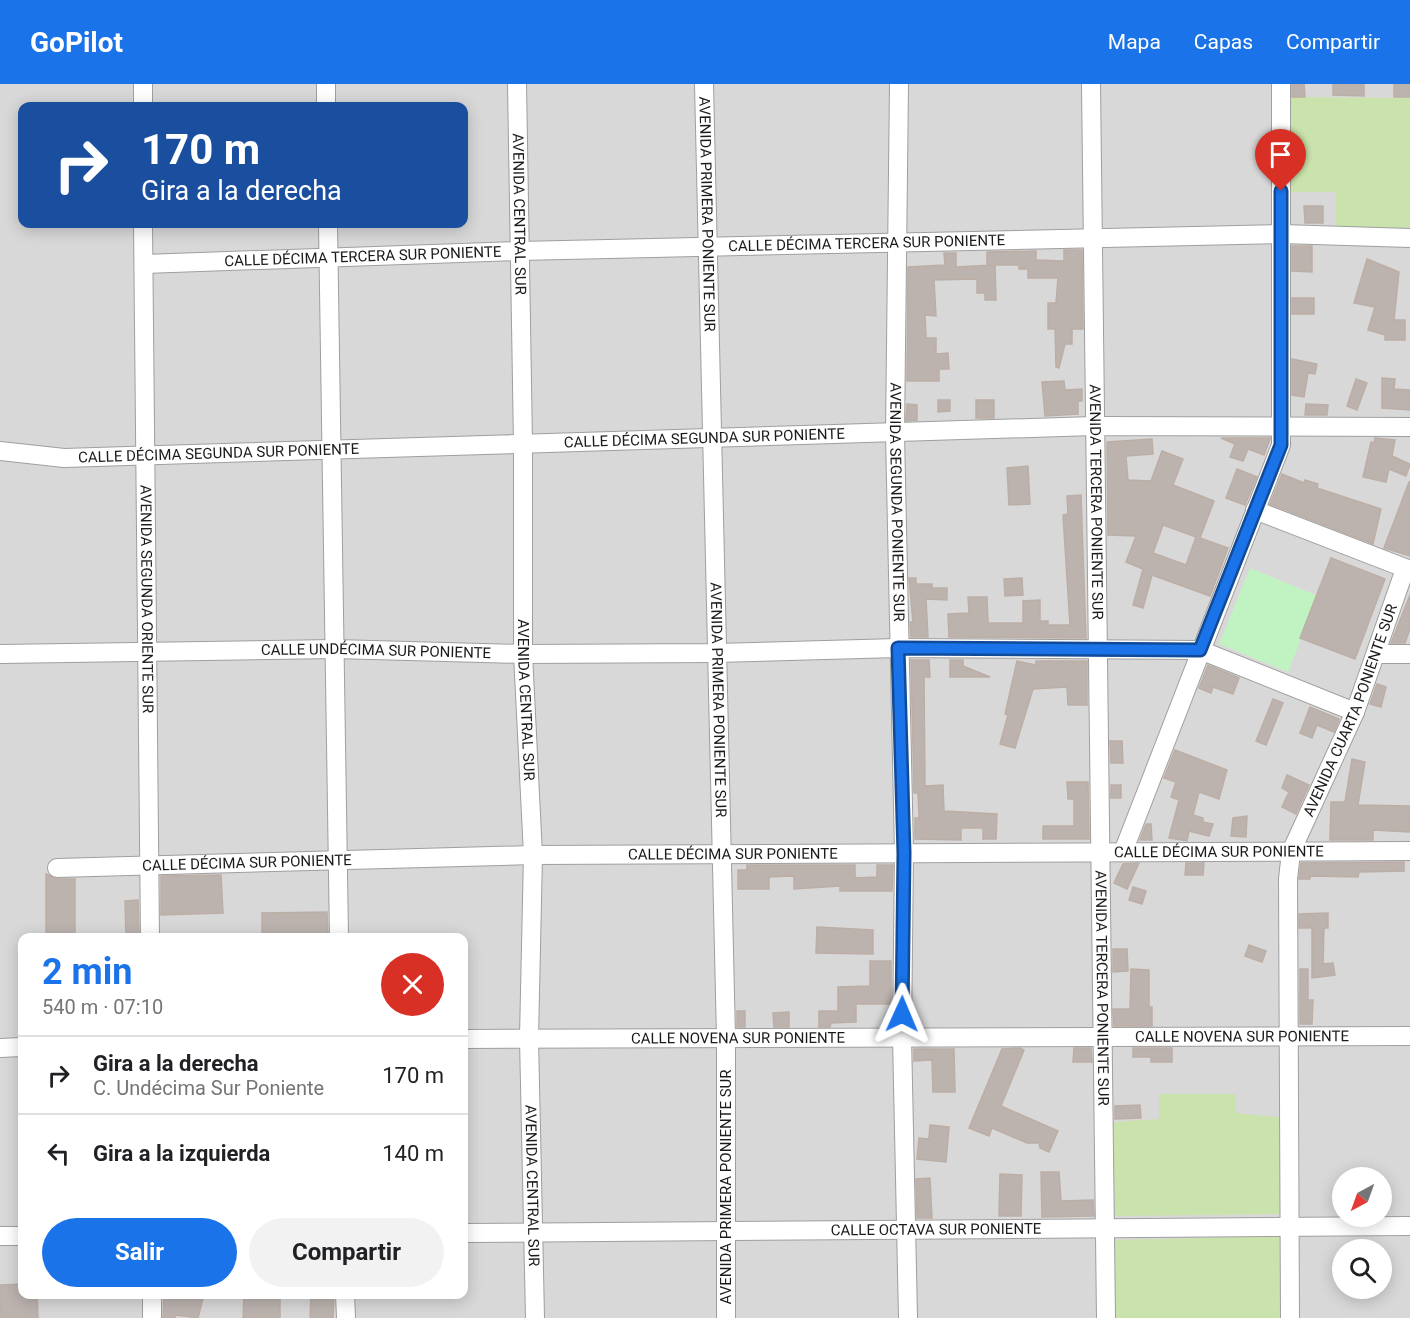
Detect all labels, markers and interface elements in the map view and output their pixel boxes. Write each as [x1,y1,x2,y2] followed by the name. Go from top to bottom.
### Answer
[30,26,123,59] text: GoPilot
[1108,30,1161,54] text: Mapa
[1194,30,1253,54] text: Capas
[1286,30,1380,54] text: Compartir
[695,96,719,332] street label: AVENIDA PRIMERA PONIENTE SUR
[141,125,260,174] text: 170 m
[42,126,120,204] icon: right
[1255,129,1306,191] pin
[509,133,530,295] street label: AVENIDA CENTRAL SUR
[1264,138,1297,171] icon: arrive
[141,175,342,207] text: Gira a la derecha
[728,231,1006,255] street label: CALLE DÉCIMA TERCERA SUR PONIENTE
[224,243,502,270] street label: CALLE DÉCIMA TERCERA SUR PONIENTE
[886,382,908,622] street label: AVENIDA SEGUNDA PONIENTE SUR
[1086,384,1107,620] street label: AVENIDA TERCERA PONIENTE SUR
[564,425,846,451] street label: CALLE DÉCIMA SEGUNDA SUR PONIENTE
[78,440,360,467] street label: CALLE DÉCIMA SEGUNDA SUR PONIENTE
[137,485,157,713] street label: AVENIDA SEGUNDA ORIENTE SUR
[706,582,730,818] street label: AVENIDA PRIMERA PONIENTE SUR
[1299,602,1401,819] street label: AVENIDA CUARTA PONIENTE SUR
[514,619,538,781] street label: AVENIDA CENTRAL SUR
[261,640,492,662] street label: CALLE UNDÉCIMA SUR PONIENTE
[1114,842,1324,861] street label: CALLE DÉCIMA SUR PONIENTE
[628,845,838,864] street label: CALLE DÉCIMA SUR PONIENTE
[142,851,352,875] street label: CALLE DÉCIMA SUR PONIENTE
[1092,870,1112,1106] street label: AVENIDA TERCERA PONIENTE SUR
[42,951,133,993] text: 2 min
[381,953,444,1016] button: close
[870,982,934,1046] position arrow
[42,995,163,1019] text: 540 m · 07:10
[1135,1027,1350,1046] street label: CALLE NOVENA SUR PONIENTE
[631,1029,846,1047] street label: CALLE NOVENA SUR PONIENTE
[93,1051,259,1076] text: Gira a la derecha
[42,1059,75,1092] icon: right
[382,1063,444,1088] text: 170 m
[717,1069,735,1305] street label: AVENIDA PRIMERA PONIENTE SUR
[93,1076,324,1100] text: C. Undécima Sur Poniente
[521,1105,543,1267] street label: AVENIDA CENTRAL SUR
[42,1137,75,1170] icon: left
[93,1141,270,1166] text: Gira a la izquierda
[382,1141,444,1166] text: 140 m
[1332,1167,1392,1227] north arrow
[1332,1167,1392,1299] map controls
[42,1218,237,1287] button: Salir
[249,1218,444,1287] button: Compartir
[831,1220,1042,1239] street label: CALLE OCTAVA SUR PONIENTE
[1332,1239,1392,1299] button: search

